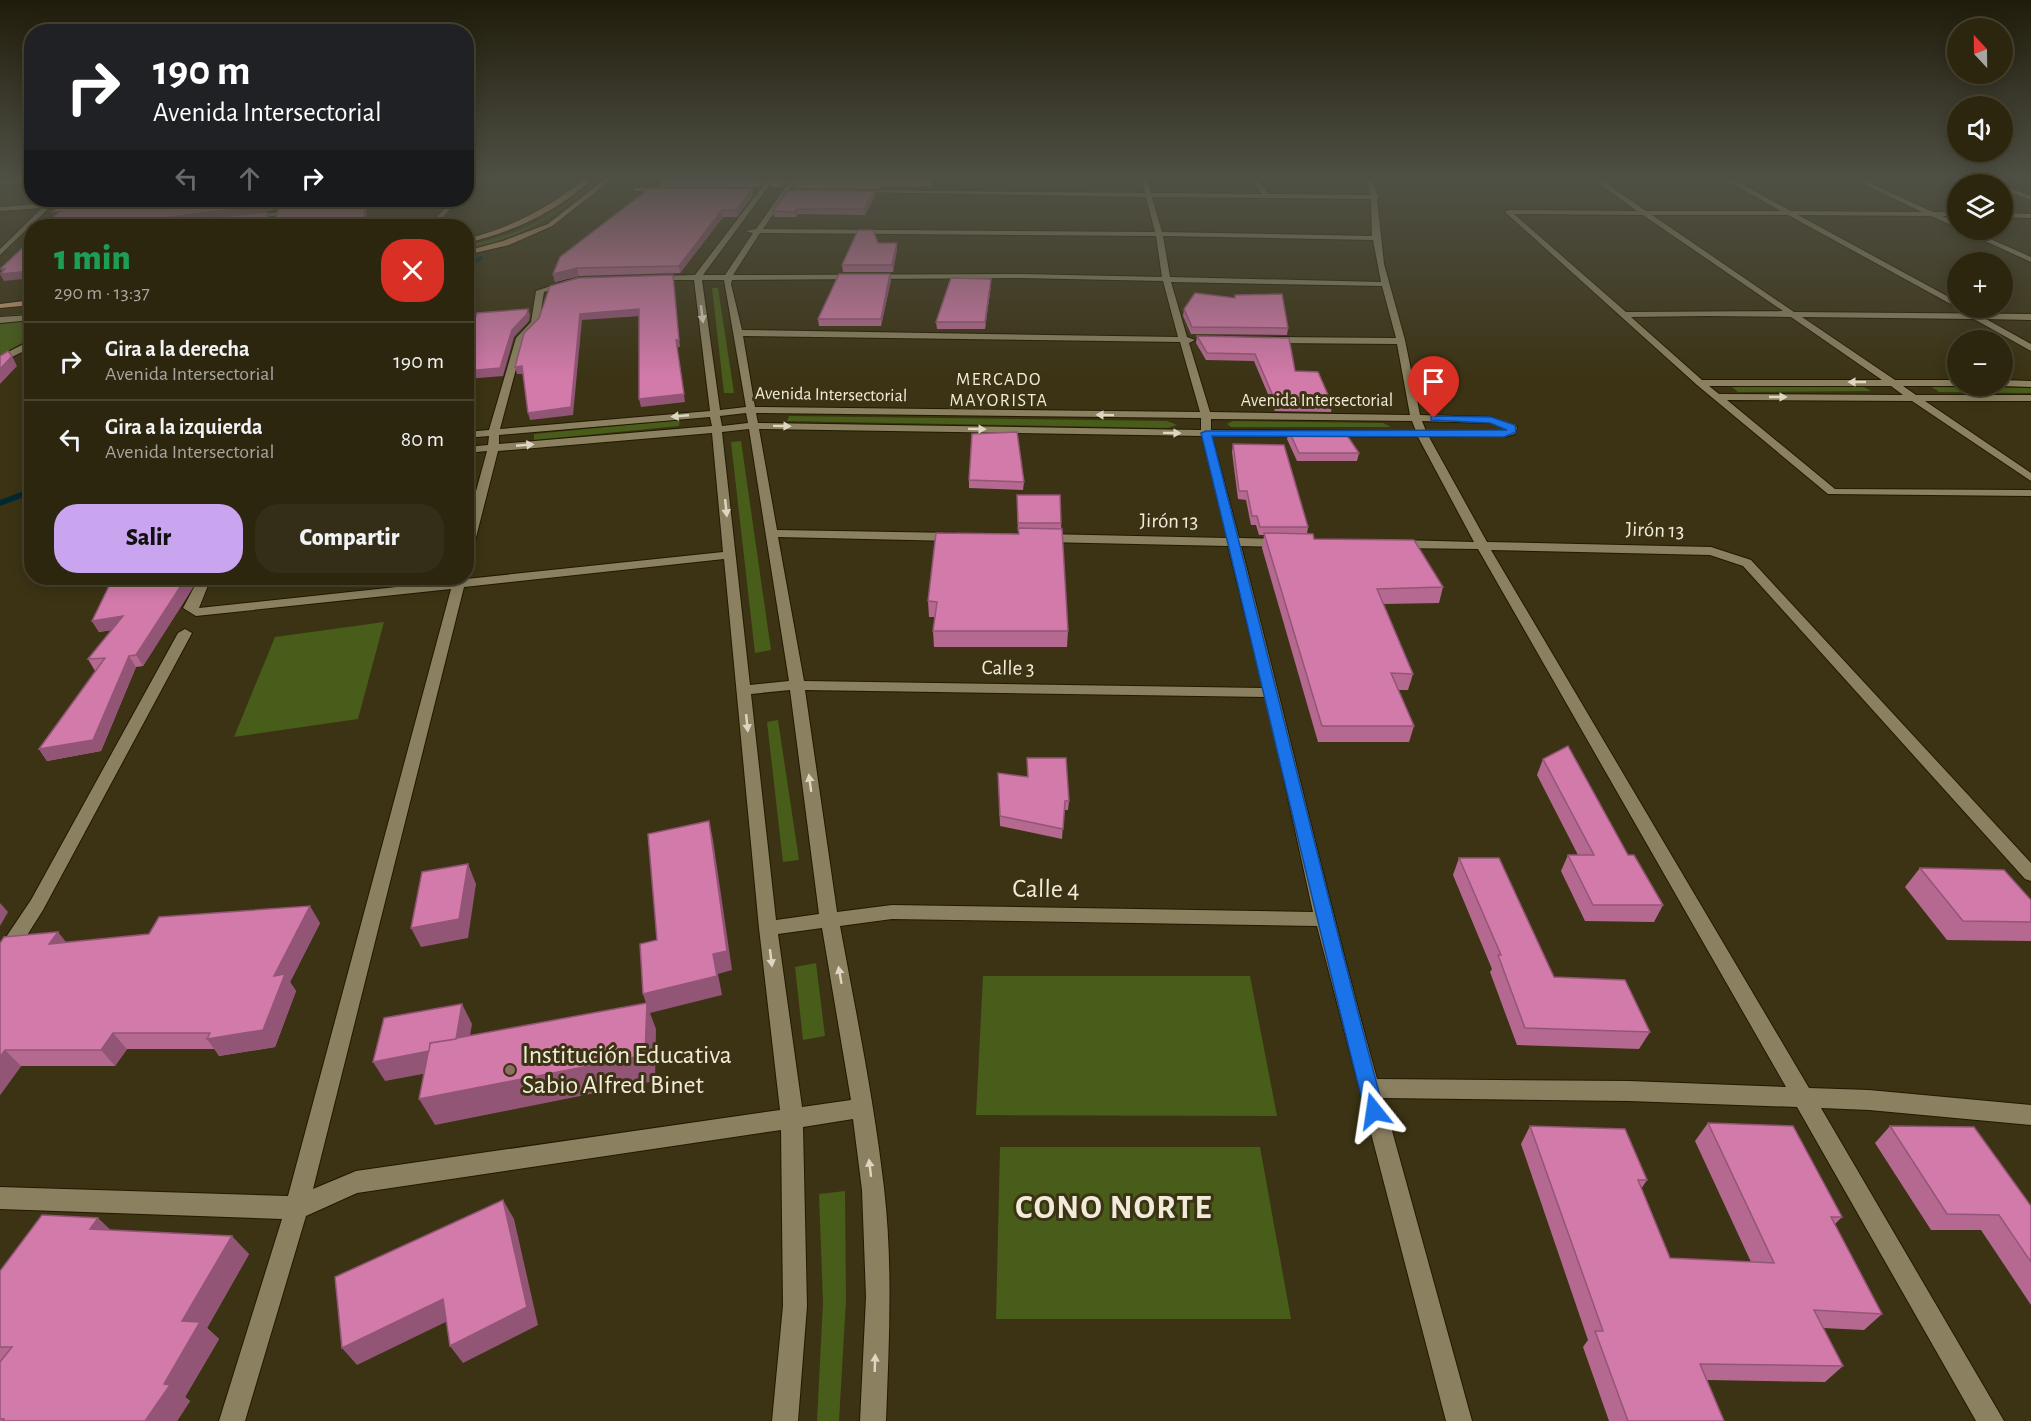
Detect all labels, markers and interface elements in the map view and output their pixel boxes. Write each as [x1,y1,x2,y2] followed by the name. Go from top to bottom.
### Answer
[1947,18,2013,84] north arrow
[1947,18,2013,396] map controls
[54,48,132,126] icon: right
[153,50,251,92] text: 190 m
[1947,96,2013,162] button: sound
[153,99,382,126] text: Avenida Intersectorial
[170,162,203,195] icon: left
[233,162,266,195] icon: ahead
[296,162,329,195] icon: right
[1947,174,2013,240] button: layers
[381,239,444,302] button: close
[54,240,131,276] text: 1 min
[1947,252,2013,318] button: +
[54,283,150,303] text: 290 m · 13:37
[698,305,707,324] one-way arrow
[1947,330,2013,396] button: −
[105,338,250,360] text: Gira a la derecha
[54,345,87,378] icon: right
[393,350,444,372] text: 190 m
[1408,356,1459,418] pin
[105,364,274,384] text: Avenida Intersectorial
[1417,365,1450,398] icon: arrive
[950,371,1048,410] district label: MERCADO MAYORISTA
[1848,377,1867,387] one-way arrow
[755,385,907,405] street label: Avenida Intersectorial
[1241,392,1393,410] street label: Avenida Intersectorial
[1768,392,1787,402] one-way arrow
[1096,410,1115,420] one-way arrow
[670,411,689,421] one-way arrow
[105,416,263,438] text: Gira a la izquierda
[772,421,791,431] one-way arrow
[54,423,87,456] icon: left
[967,425,986,434] one-way arrow
[401,428,444,450] text: 80 m
[1162,428,1181,438] one-way arrow
[515,440,534,450] one-way arrow
[105,442,274,462] text: Avenida Intersectorial
[721,498,730,517] one-way arrow
[54,504,243,573] button: Salir
[255,504,444,573] button: Compartir
[1140,510,1198,532] street label: Jirón 13
[1625,518,1685,542] street label: Jirón 13
[981,657,1035,679] street label: Calle 3
[742,713,752,732] one-way arrow
[806,773,815,792] one-way arrow
[1012,875,1080,903] street label: Calle 4
[766,949,776,968] one-way arrow
[835,966,844,985] one-way arrow
[522,1042,732,1098] place label: Institución Educativa Sabio Alfred Binet
[503,1063,517,1077] marker: Institución Educativa Sabio Alfred Binet
[1342,1079,1406,1143] position arrow
[865,1158,875,1177] one-way arrow
[1015,1192,1213,1225] district label: CONO NORTE
[871,1353,880,1372] one-way arrow

